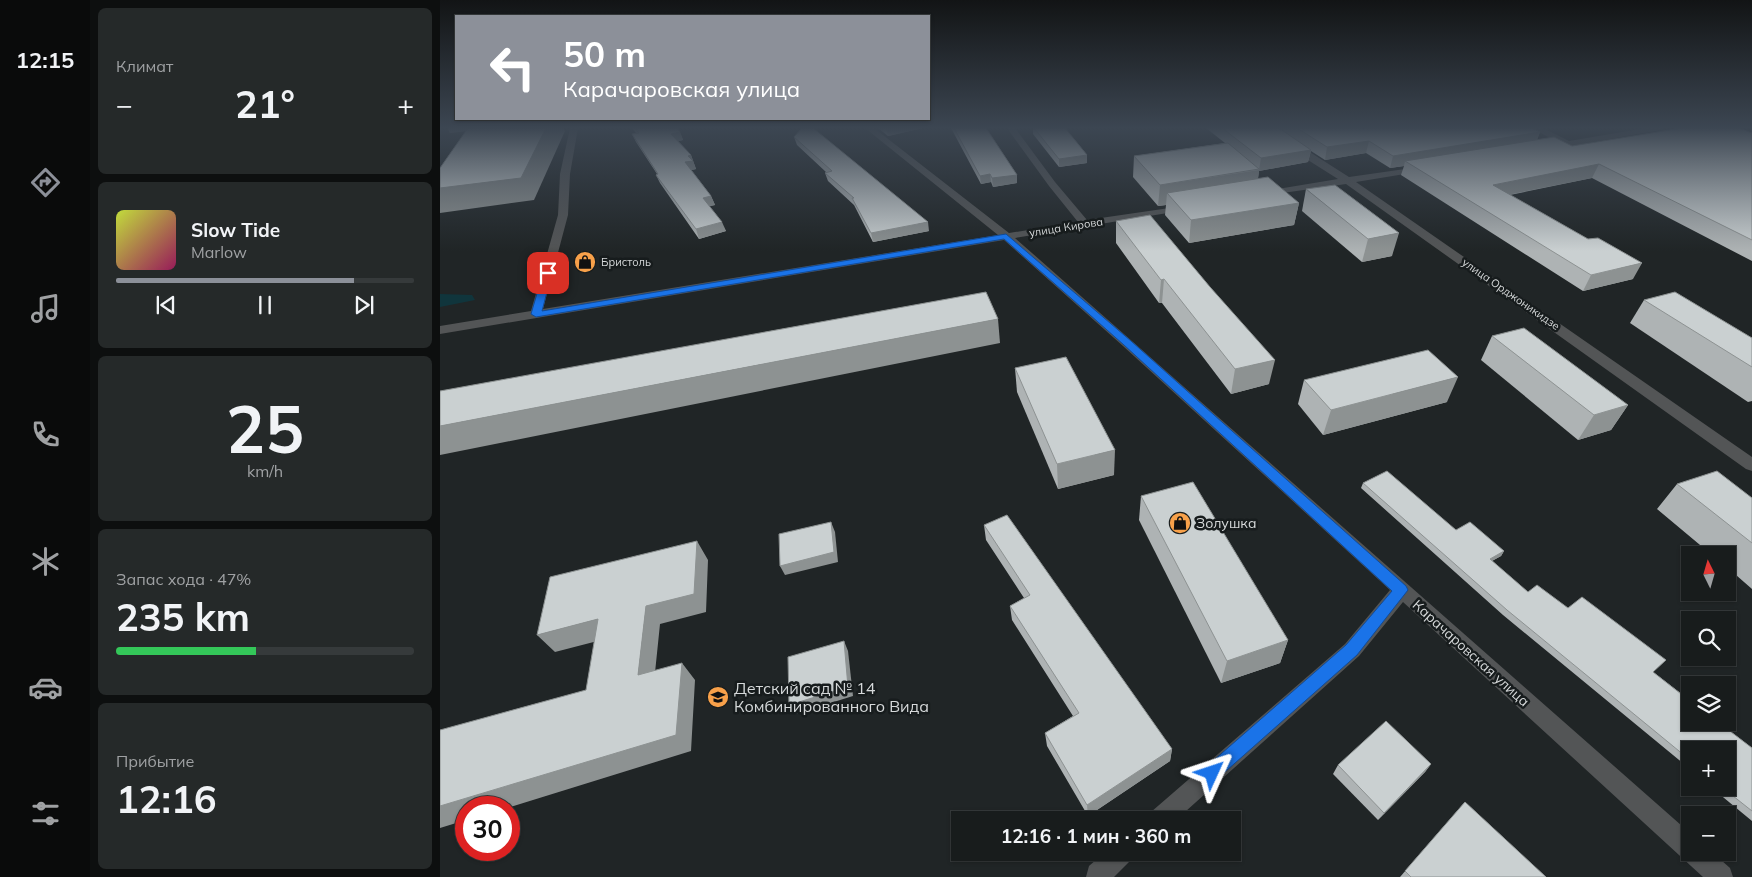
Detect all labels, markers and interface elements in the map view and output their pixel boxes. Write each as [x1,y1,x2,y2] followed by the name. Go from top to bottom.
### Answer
[563,32,646,76] text: 50 m
[480,35,545,100] icon: left
[16,46,74,74] text: 12:15
[116,56,173,76] text: Климат
[563,75,800,103] text: Карачаровская улица
[235,80,295,128] text: 21°
[116,87,133,122] text: −
[397,87,414,122] text: +
[28,165,63,200] icon: directions
[1028,214,1104,240] street label: улица Кирова
[191,218,280,242] text: Slow Tide
[191,242,247,262] text: Marlow
[573,250,597,274] shop icon: Бристоль
[527,252,569,294] pin
[601,255,651,269] place label: Бристоль
[1459,255,1563,333] street label: улица Орджоникидзе
[534,259,562,287] icon: arrive
[28,291,63,326] icon: music
[152,291,180,319] icon: previous
[251,291,279,319] icon: pause
[350,291,378,319] icon: next
[226,388,304,469] text: 25
[28,417,63,452] icon: phone
[247,461,283,481] text: km/h
[1168,511,1192,535] shop icon: Золушка
[1196,514,1256,532] place label: Золушка
[28,544,63,579] icon: climate
[1681,546,1736,601] north arrow
[1681,546,1736,861] map controls
[116,569,251,589] text: Запас хода · 47%
[116,593,250,641] text: 235 km
[1409,596,1533,710] street label: Карачаровская улица
[1681,611,1736,666] button: search
[28,670,63,705] icon: car
[1681,676,1736,731] button: layers
[734,678,929,716] place label: Детский сад № 14 Комбинированного Вида
[706,685,730,709] school or university icon: Детский сад № 14 Комбинированного Вида
[1681,741,1736,796] button: +
[1185,746,1237,798] position arrow
[116,751,194,771] text: Прибытие
[116,775,217,823] text: 12:16
[28,796,63,831] icon: filters
[455,796,520,861] speed limit sign: 30
[1681,806,1736,861] button: −
[1001,824,1191,848] text: 12:16 · 1 мин · 360 m

